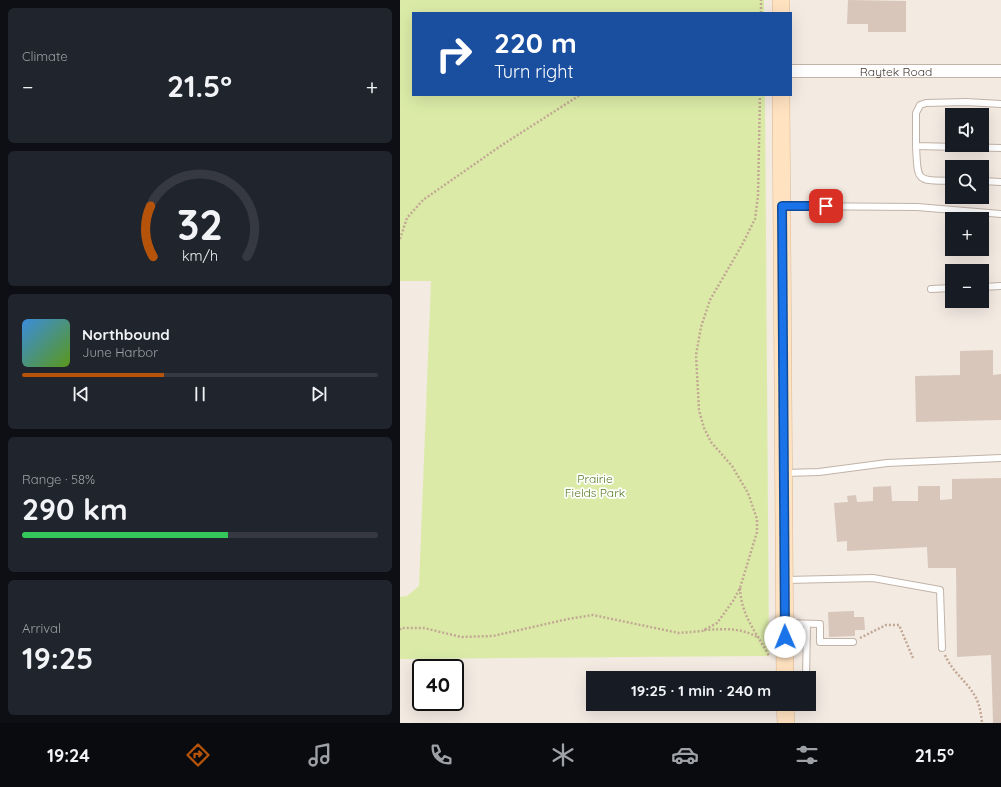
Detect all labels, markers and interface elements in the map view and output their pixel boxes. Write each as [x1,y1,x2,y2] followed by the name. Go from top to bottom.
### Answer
[494,25,577,60] text: 220 m
[428,28,480,80] icon: right
[22,48,68,64] text: Climate
[494,60,574,83] text: Turn right
[860,64,932,79] street label: Raytek Road
[167,67,232,105] text: 21.5°
[22,73,33,101] text: −
[366,73,378,101] text: +
[945,108,989,308] map controls
[945,108,989,152] button: sound
[945,160,989,204] button: search
[809,189,843,223] pin
[815,195,837,217] icon: arrive
[177,197,223,249] text: 32
[945,212,989,256] button: +
[182,246,218,264] text: km/h
[945,264,989,308] button: −
[82,325,170,344] text: Northbound
[82,344,158,360] text: June Harbor
[70,383,92,405] icon: previous
[189,383,211,405] icon: pause
[308,383,330,405] icon: next
[22,471,95,487] text: Range · 58%
[565,471,625,500] park label: Prairie Fields Park
[22,490,128,528] text: 290 km
[764,616,806,658] position arrow
[22,620,61,636] text: Arrival
[22,639,93,677] text: 19:25
[412,659,464,711] speed limit sign: 40
[631,681,771,700] text: 19:25 · 1 min · 240 m
[184,741,212,769] icon: directions
[306,741,334,769] icon: music
[427,741,455,769] icon: phone
[549,741,577,769] icon: climate
[671,741,699,769] icon: car
[793,741,821,769] icon: filters
[47,744,90,767] text: 19:24
[915,744,954,767] text: 21.5°

